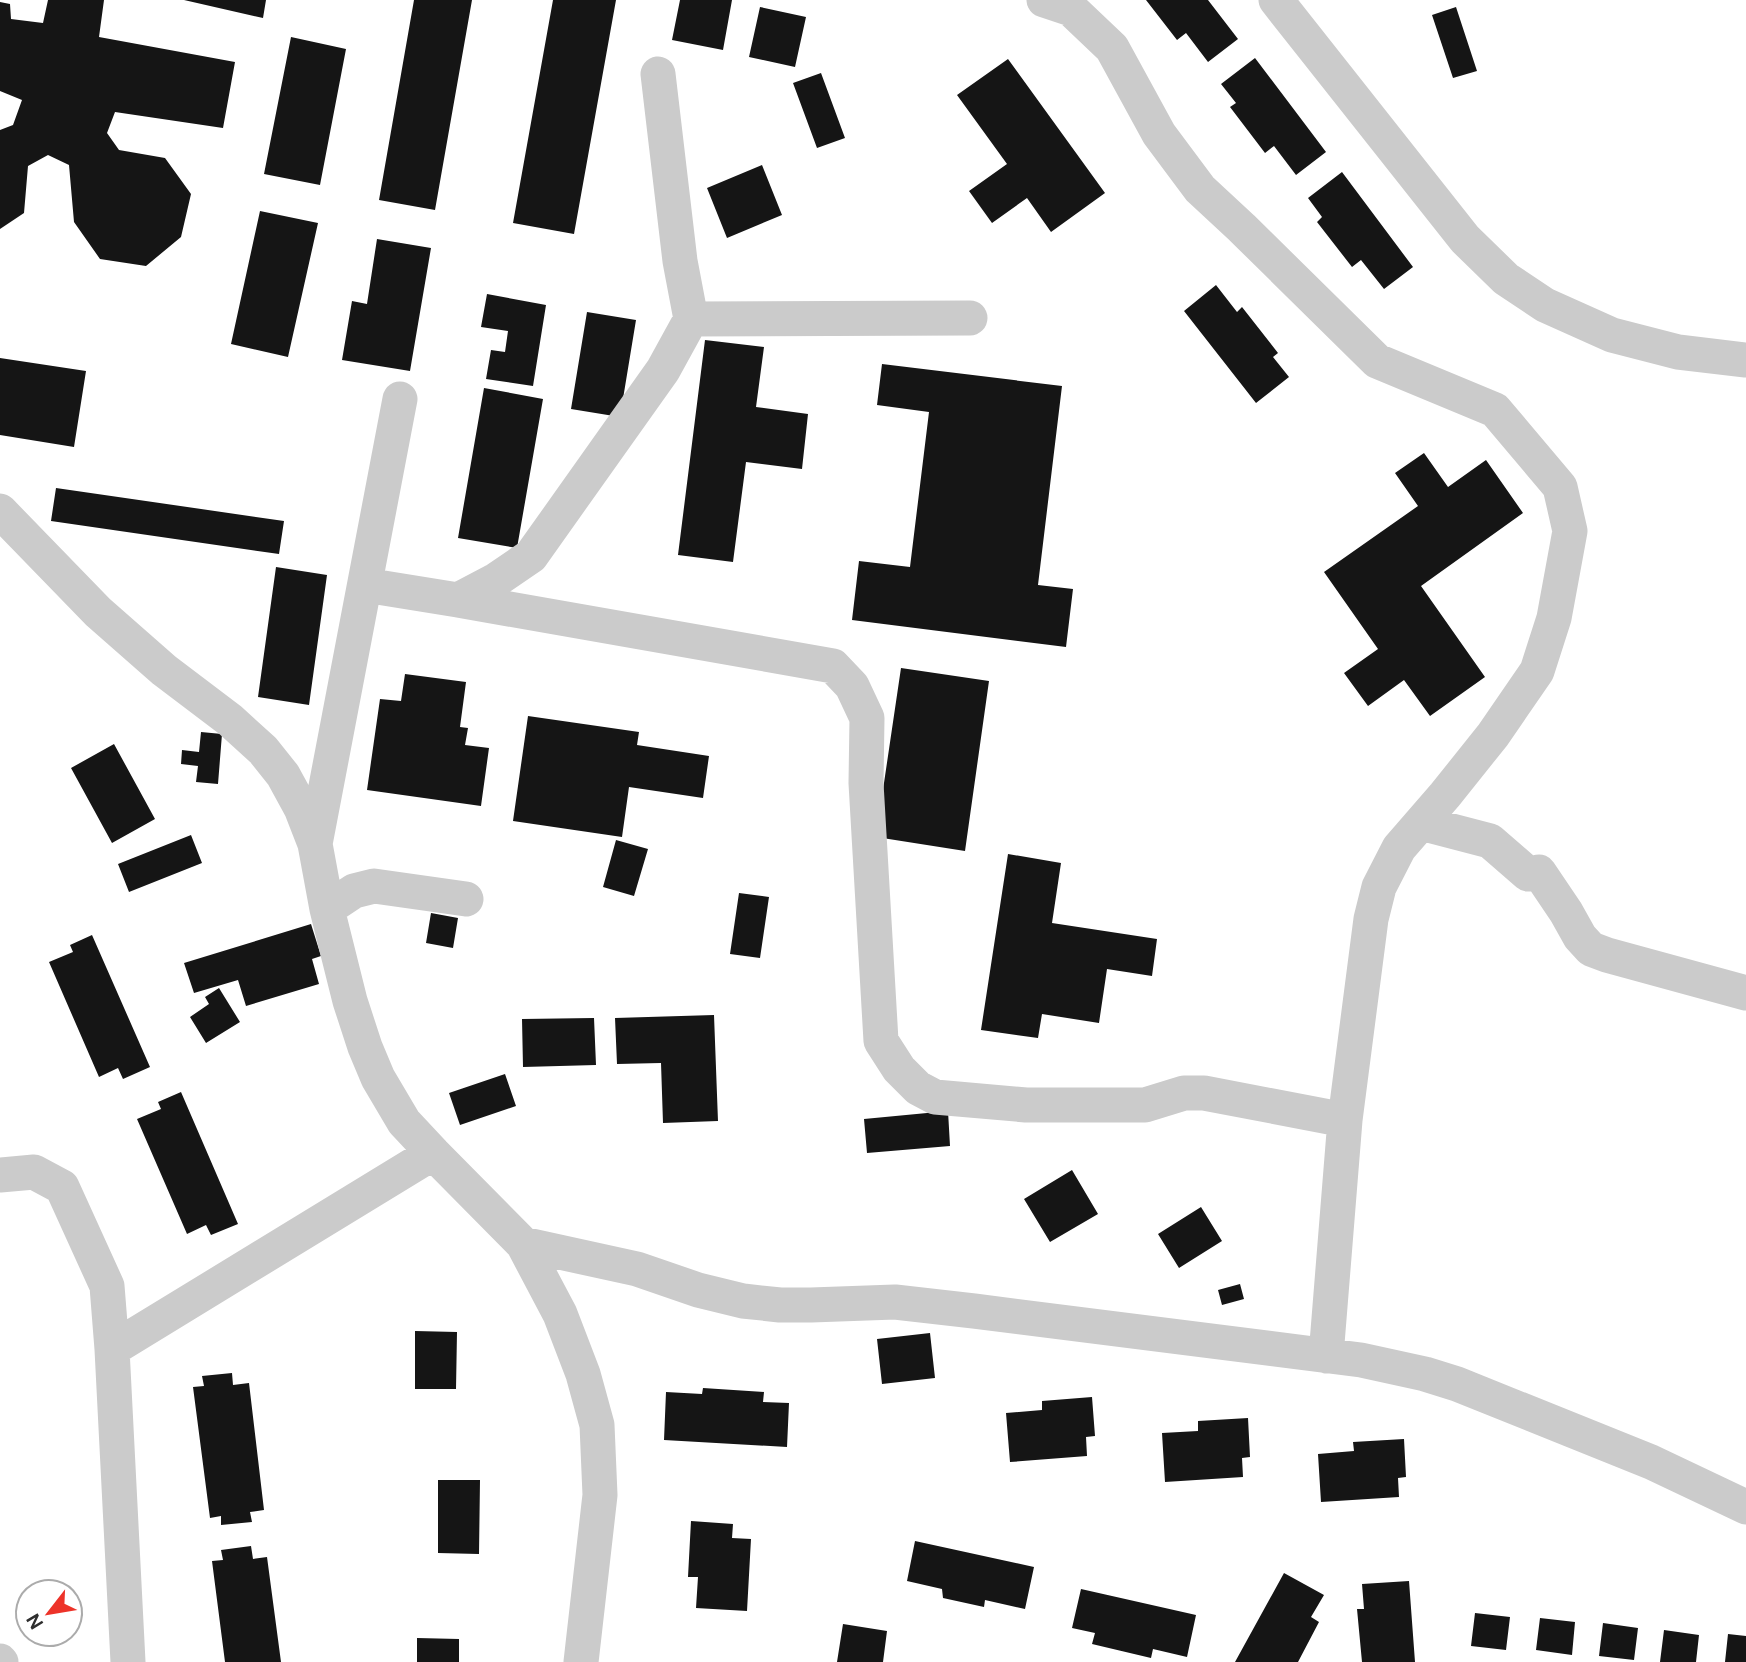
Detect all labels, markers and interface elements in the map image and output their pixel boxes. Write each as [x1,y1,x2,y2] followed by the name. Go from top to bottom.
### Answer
[14,1578,84,1648] north arrow
[21,1609,49,1634] text: N

